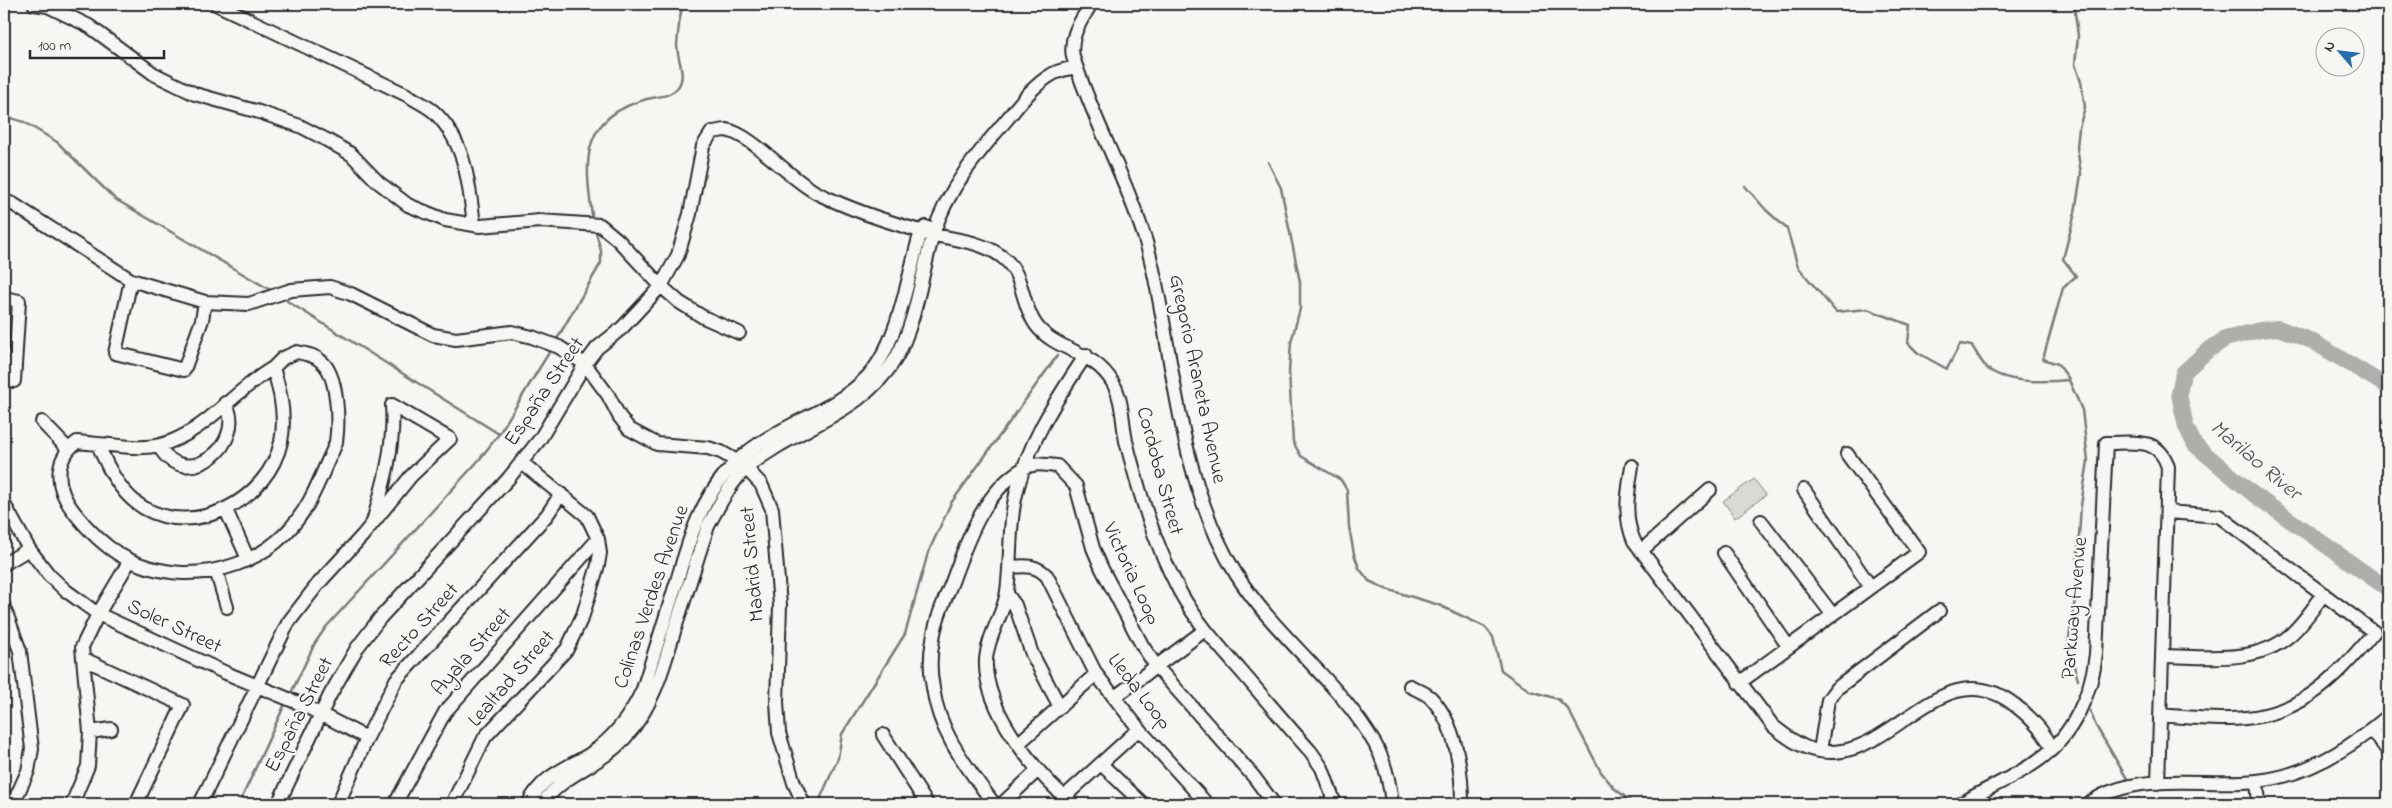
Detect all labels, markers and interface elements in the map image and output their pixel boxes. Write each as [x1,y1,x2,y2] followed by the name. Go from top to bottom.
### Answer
[30,28,164,60] scale bar
[2314,28,2364,78] north arrow
[38,35,71,57] text: 100 m
[2318,37,2341,56] text: N
[1158,272,1234,487] street label: Gregorio Araneta Avenue
[497,331,593,453] street label: España Street
[1127,404,1191,538] street label: Cordoba Street
[2202,413,2310,511] water label: Marilao River
[606,501,698,693] street label: Colinas Verdes Avenue
[733,505,773,623] street label: Madrid Street
[1094,517,1168,630] street label: Victoria Loop
[2054,535,2098,681] street label: Parkway Avenue
[373,576,467,676] street label: Recto Street
[122,592,226,662] street label: Soler Street
[425,601,521,704] street label: Ayala Street
[461,624,563,734] street label: Lealtad Street
[1099,647,1179,737] street label: Lleda Loop
[258,652,342,778] street label: España Street

